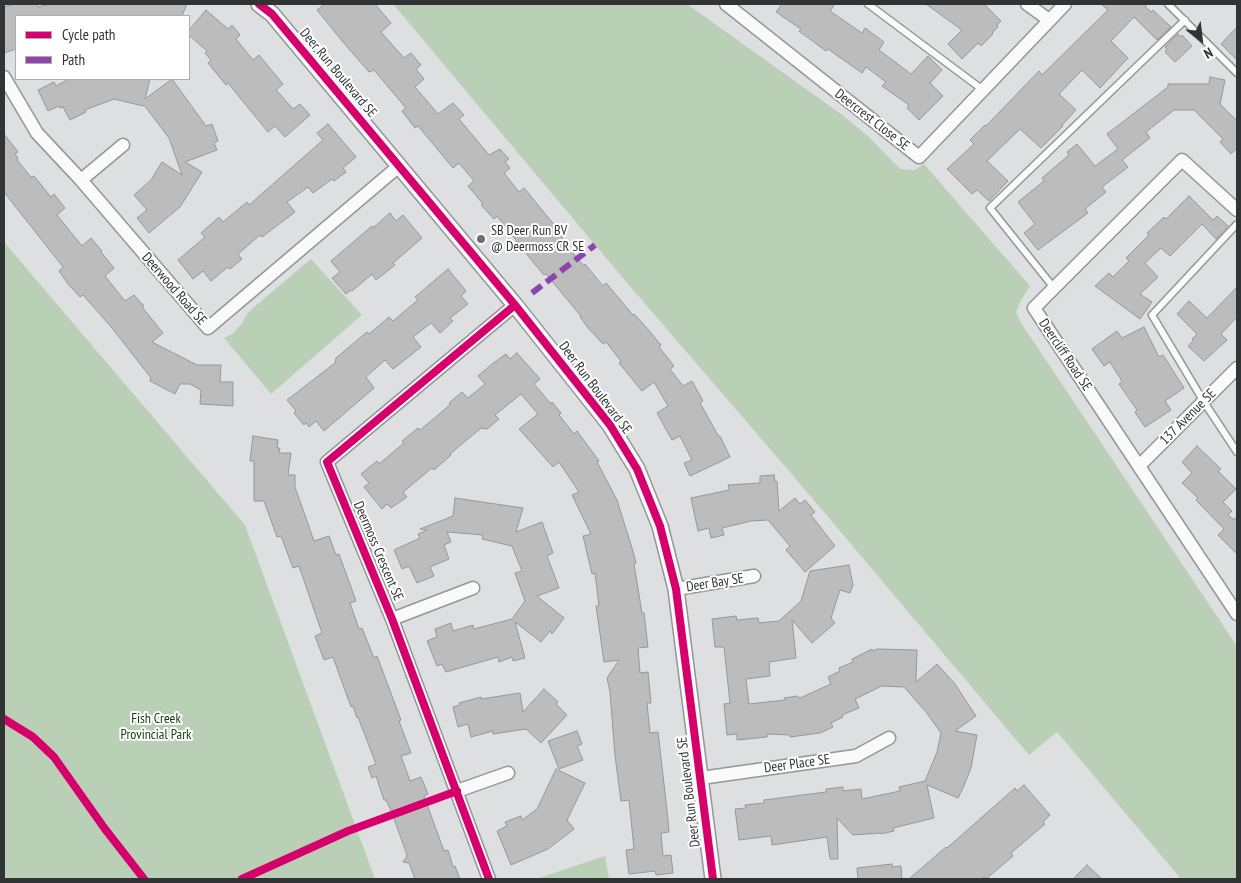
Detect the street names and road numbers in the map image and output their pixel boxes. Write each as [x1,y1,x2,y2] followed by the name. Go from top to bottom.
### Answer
[296,25,380,121] street label: Deer Run Boulevard SE
[831,86,913,154] street label: Deercrest Close SE
[138,249,210,329] street label: Deerwood Road SE
[1035,316,1095,394] street label: Deercliff Road SE
[555,339,635,437] street label: Deer Run Boulevard SE
[1157,386,1219,448] street label: 137 Avenue SE
[350,499,406,603] street label: Deermoss Crescent SE
[685,570,745,596] street label: Deer Bay SE
[674,736,704,848] street label: Deer Run Boulevard SE
[763,751,831,777] street label: Deer Place SE

